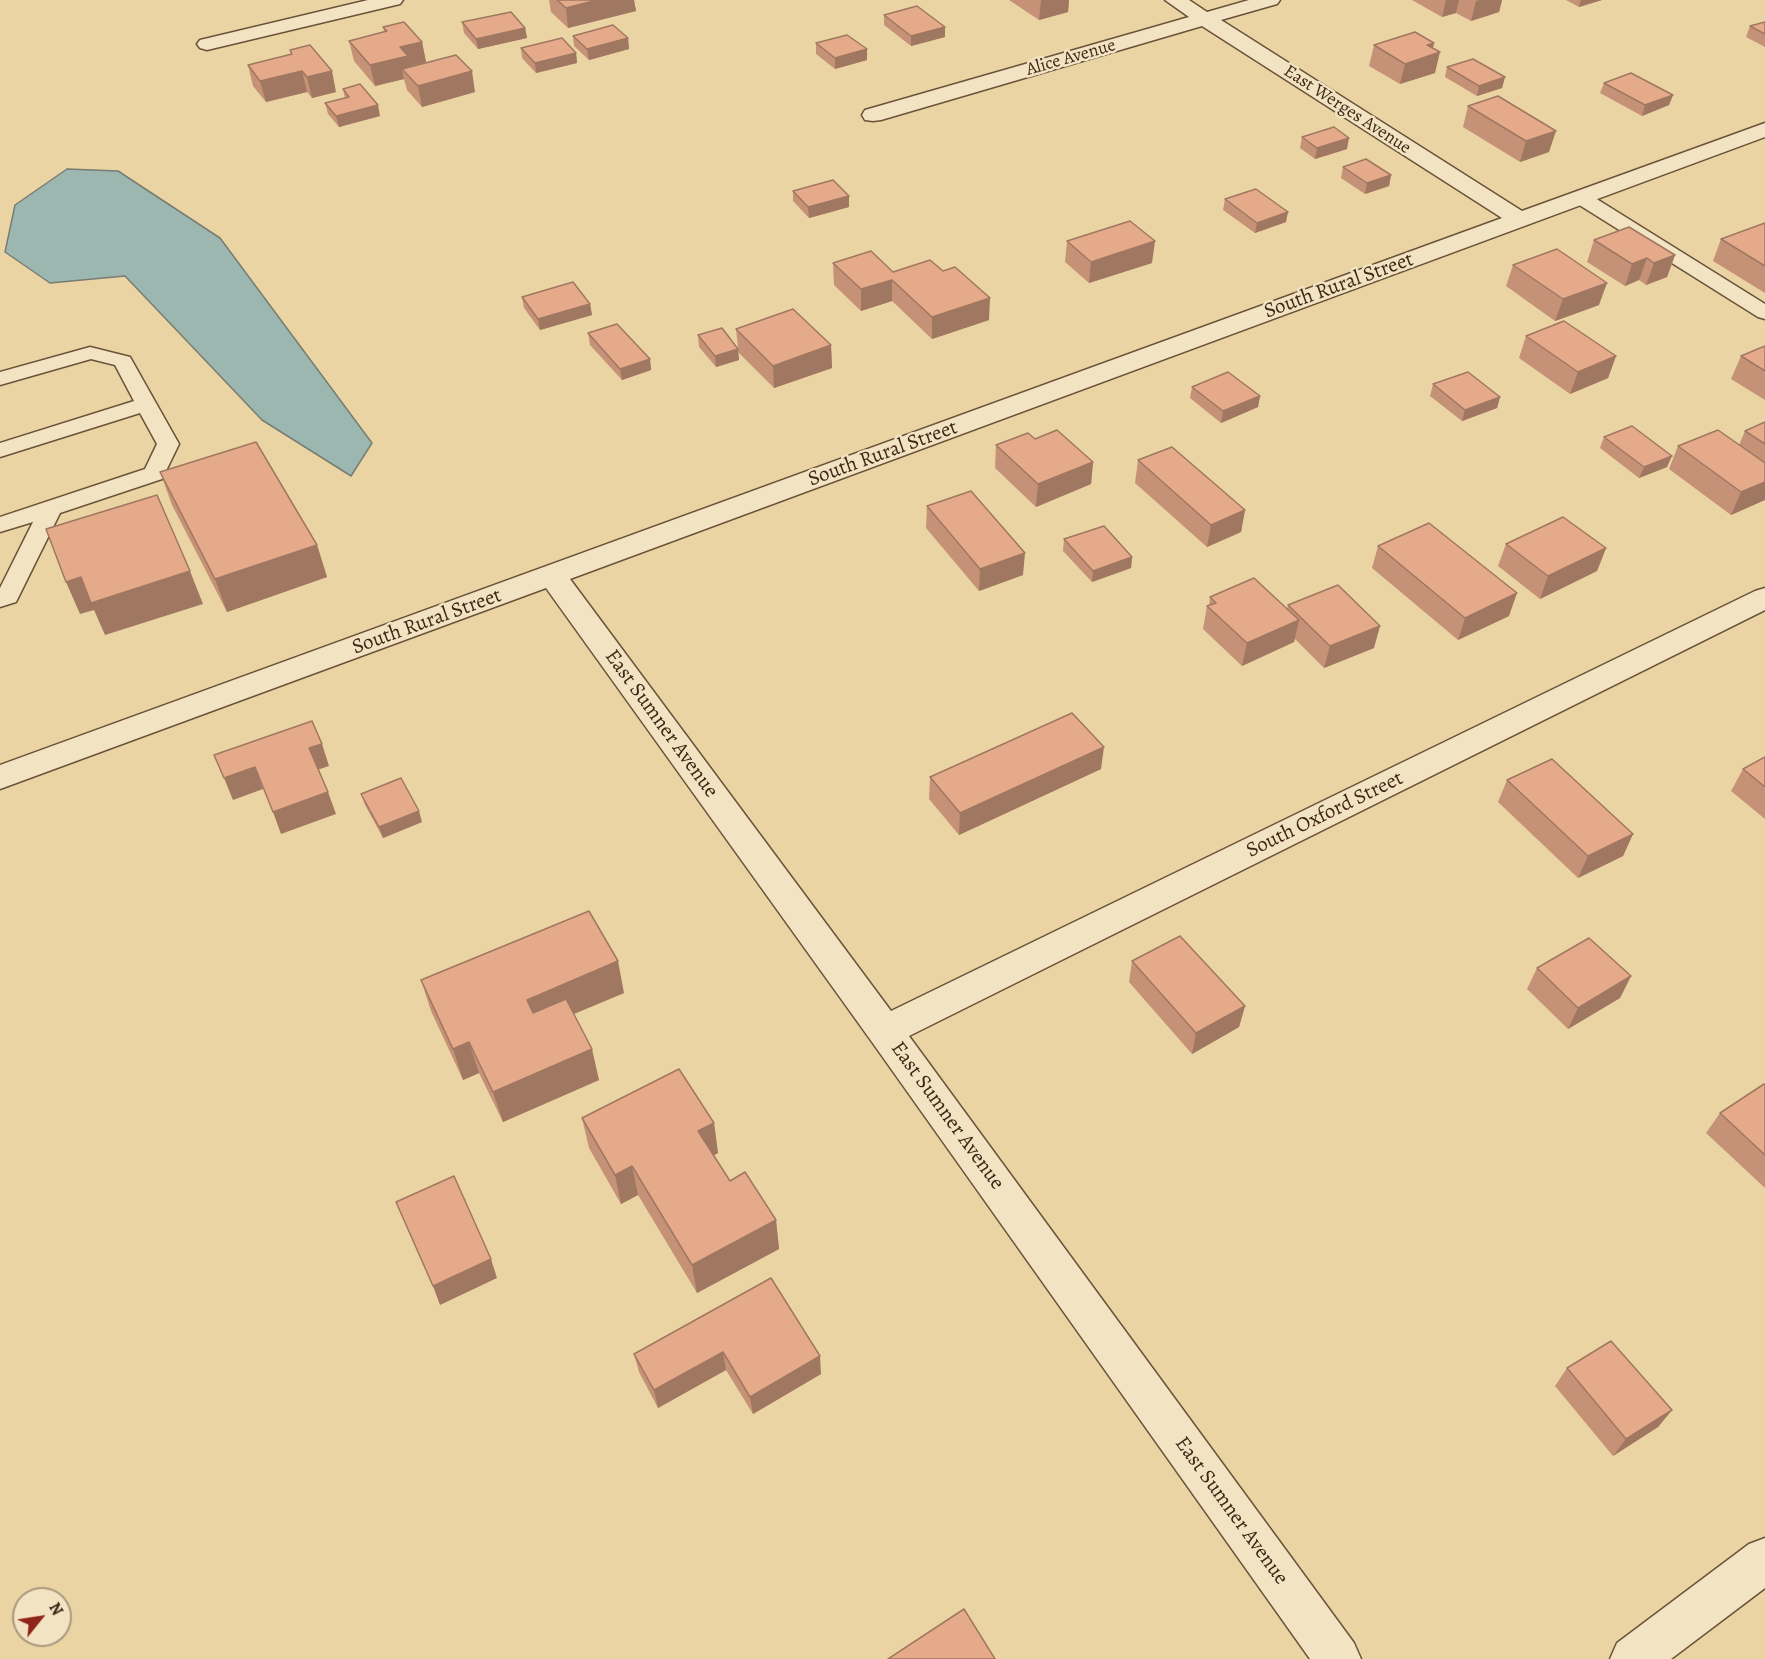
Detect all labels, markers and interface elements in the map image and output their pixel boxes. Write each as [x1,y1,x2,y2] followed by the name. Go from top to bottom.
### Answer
[1024,35,1118,81] street label: Alice Avenue
[1279,61,1415,159] street label: East Werges Avenue
[1261,247,1417,325] street label: South Rural Street
[805,415,961,493] street label: South Rural Street
[349,583,505,661] street label: South Rural Street
[599,645,723,803] street label: East Sumner Avenue
[1243,766,1407,864] street label: South Oxford Street
[885,1037,1009,1195] street label: East Sumner Avenue
[1169,1432,1293,1590] street label: East Sumner Avenue
[12,1587,72,1647] north arrow
[43,1598,68,1620] text: N

